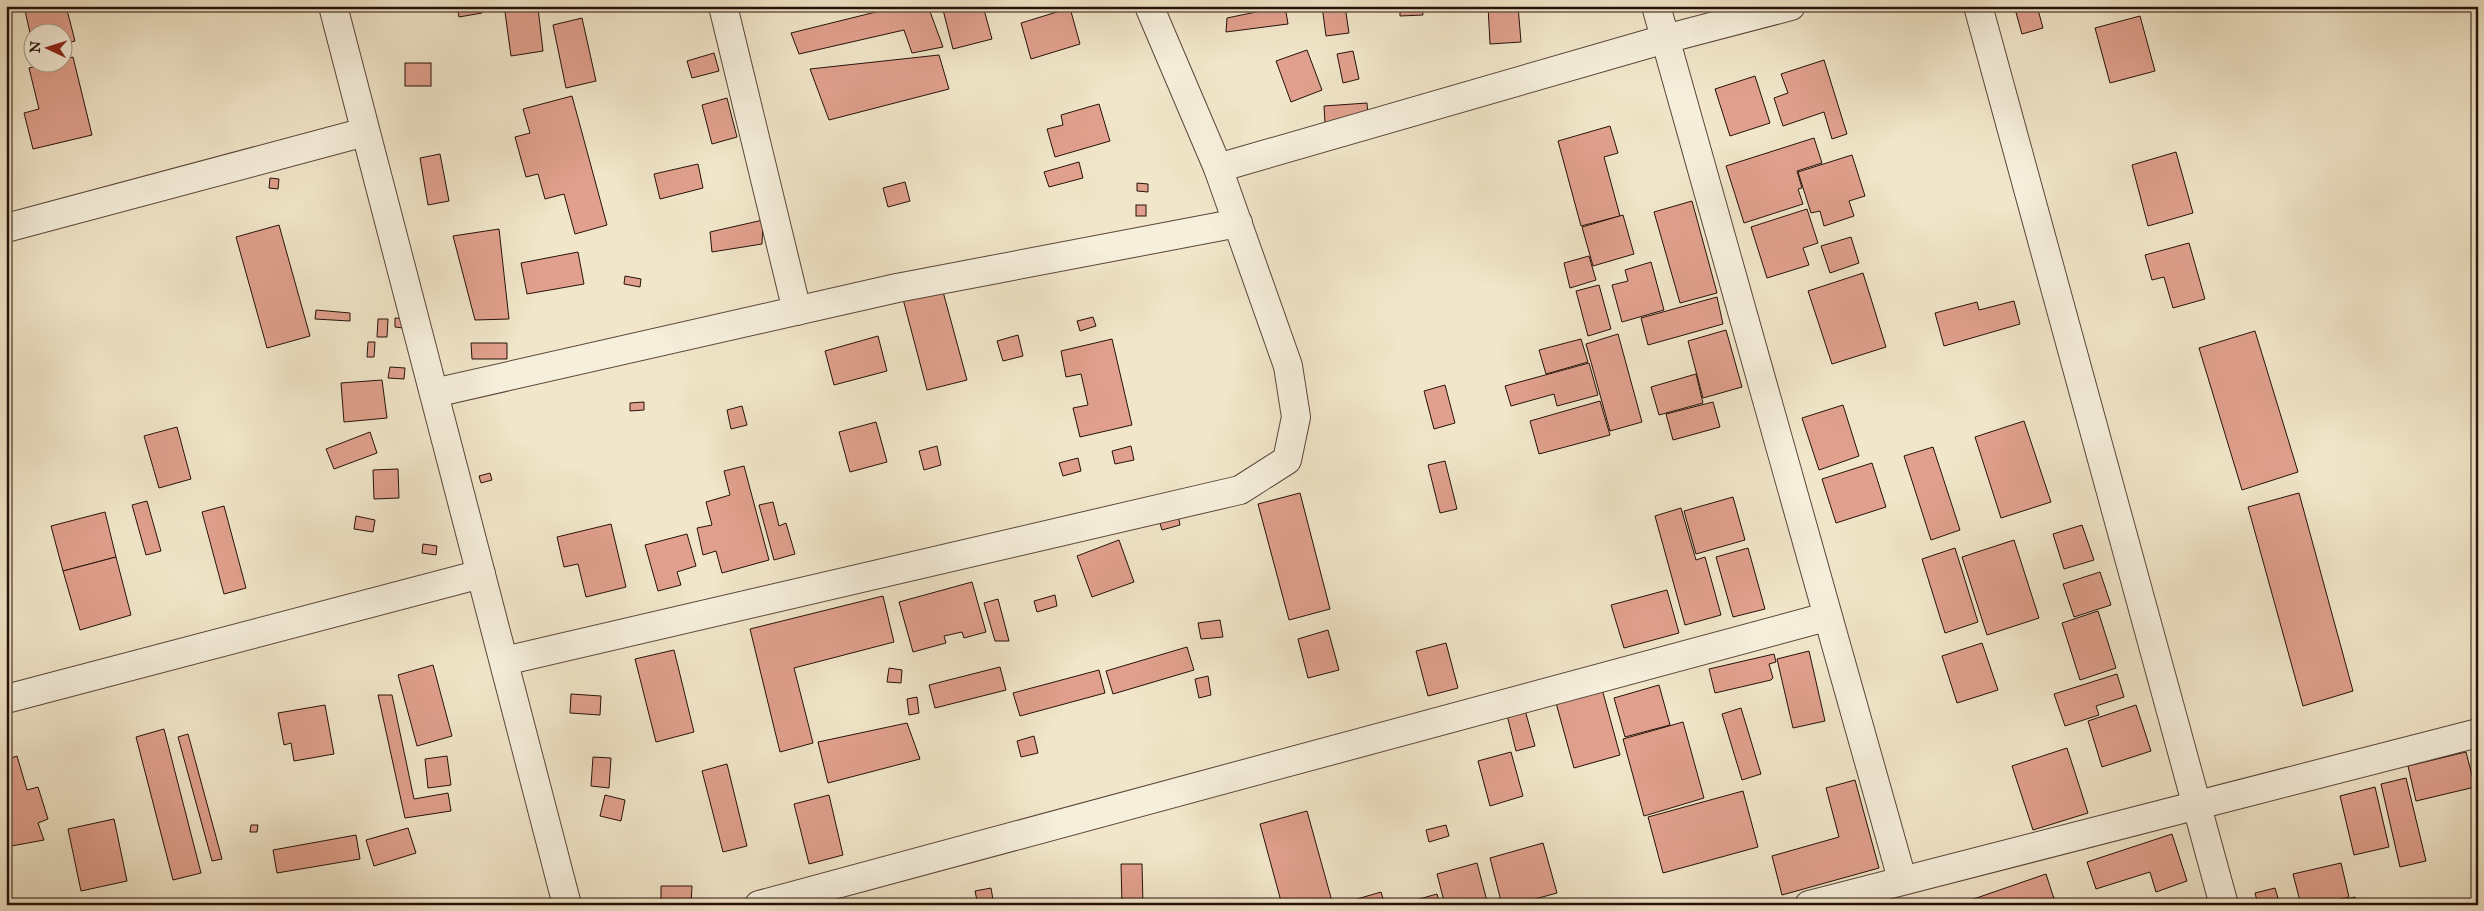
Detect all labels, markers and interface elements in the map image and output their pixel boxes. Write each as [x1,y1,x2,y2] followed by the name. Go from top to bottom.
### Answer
[22,22,72,72] north arrow
[27,40,44,54] text: N

